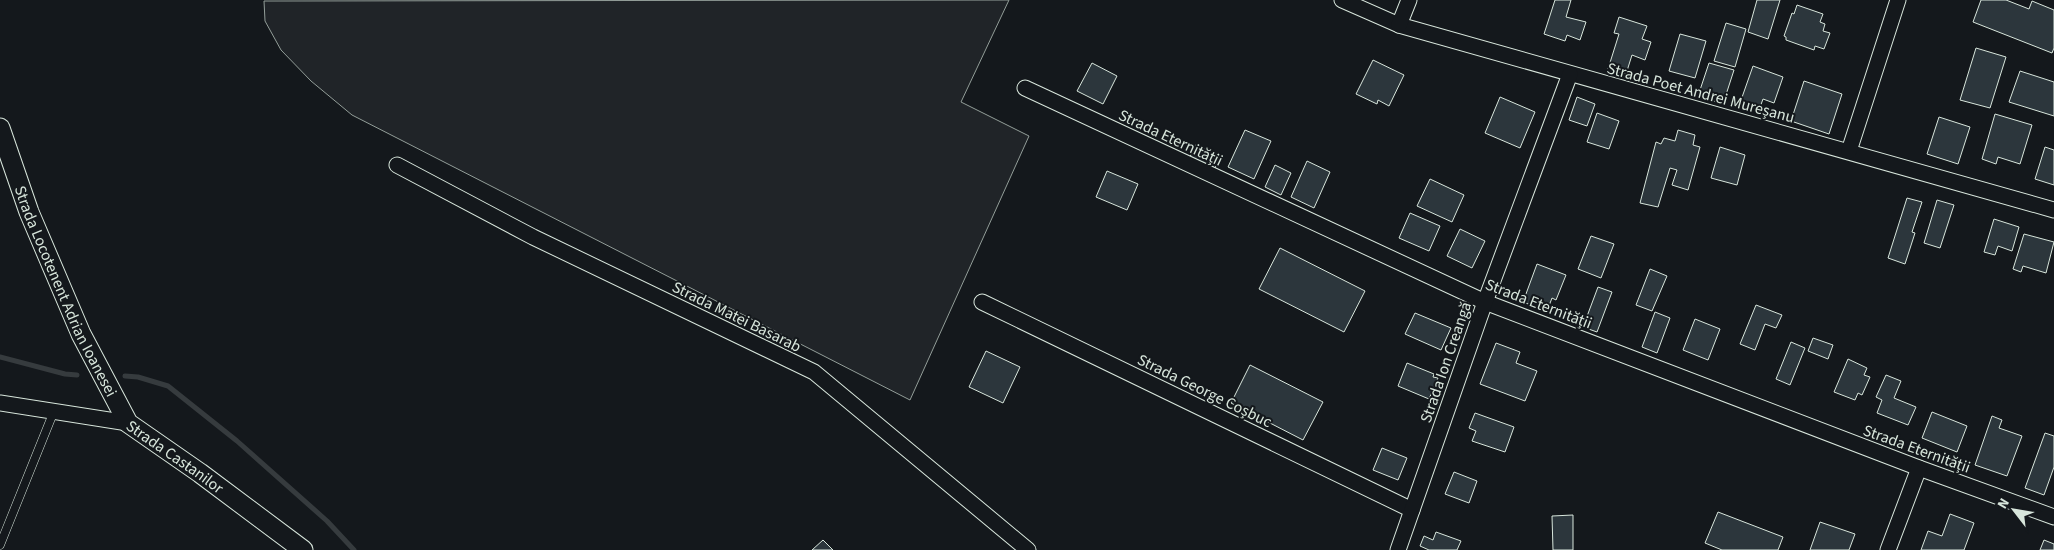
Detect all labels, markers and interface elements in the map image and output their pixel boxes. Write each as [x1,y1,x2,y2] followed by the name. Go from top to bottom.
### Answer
[1605,57,1797,129] street label: Strada Poet Andrei Mureșanu
[1115,104,1226,172] street label: Strada Eternității
[9,183,122,401] street label: Strada Locotenent Adrian Ioanesei
[1482,273,1595,334] street label: Strada Eternității
[668,276,805,358] street label: Strada Matei Basarab
[1415,299,1477,426] street label: Strada Ion Creangă
[1134,349,1276,433] street label: Strada George Coșbuc
[122,415,228,499] street label: Strada Castanilor
[1860,419,1973,479] street label: Strada Eternității
[1989,485,2039,535] north arrow
[1993,495,2015,513] text: N

